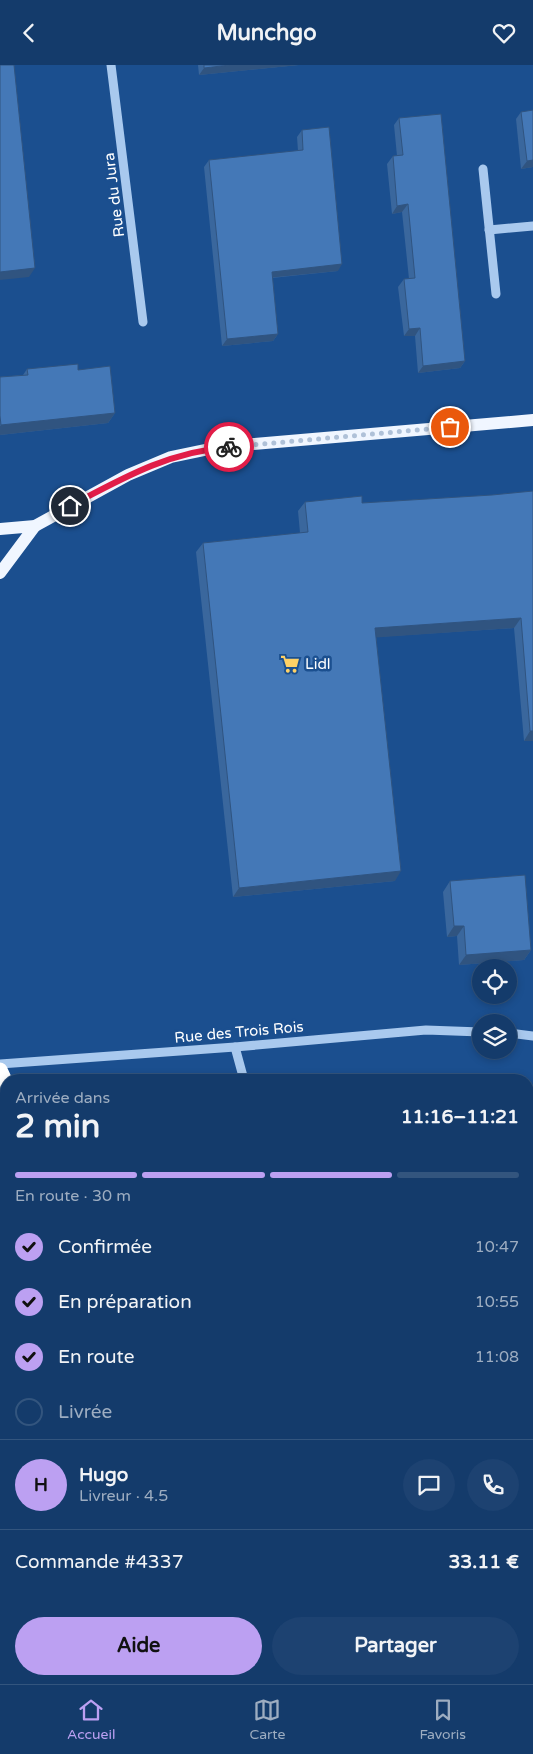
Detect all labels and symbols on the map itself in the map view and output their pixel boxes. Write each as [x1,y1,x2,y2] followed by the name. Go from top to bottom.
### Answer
[100,152,128,238] street label: Rue du Jura
[429,406,471,448] pin
[204,422,254,472] courier
[49,485,91,527] pin
[279,653,301,675] supermarket icon: Lidl
[305,655,331,673] place label: Lidl
[174,1017,304,1047] street label: Rue des Trois Rois

